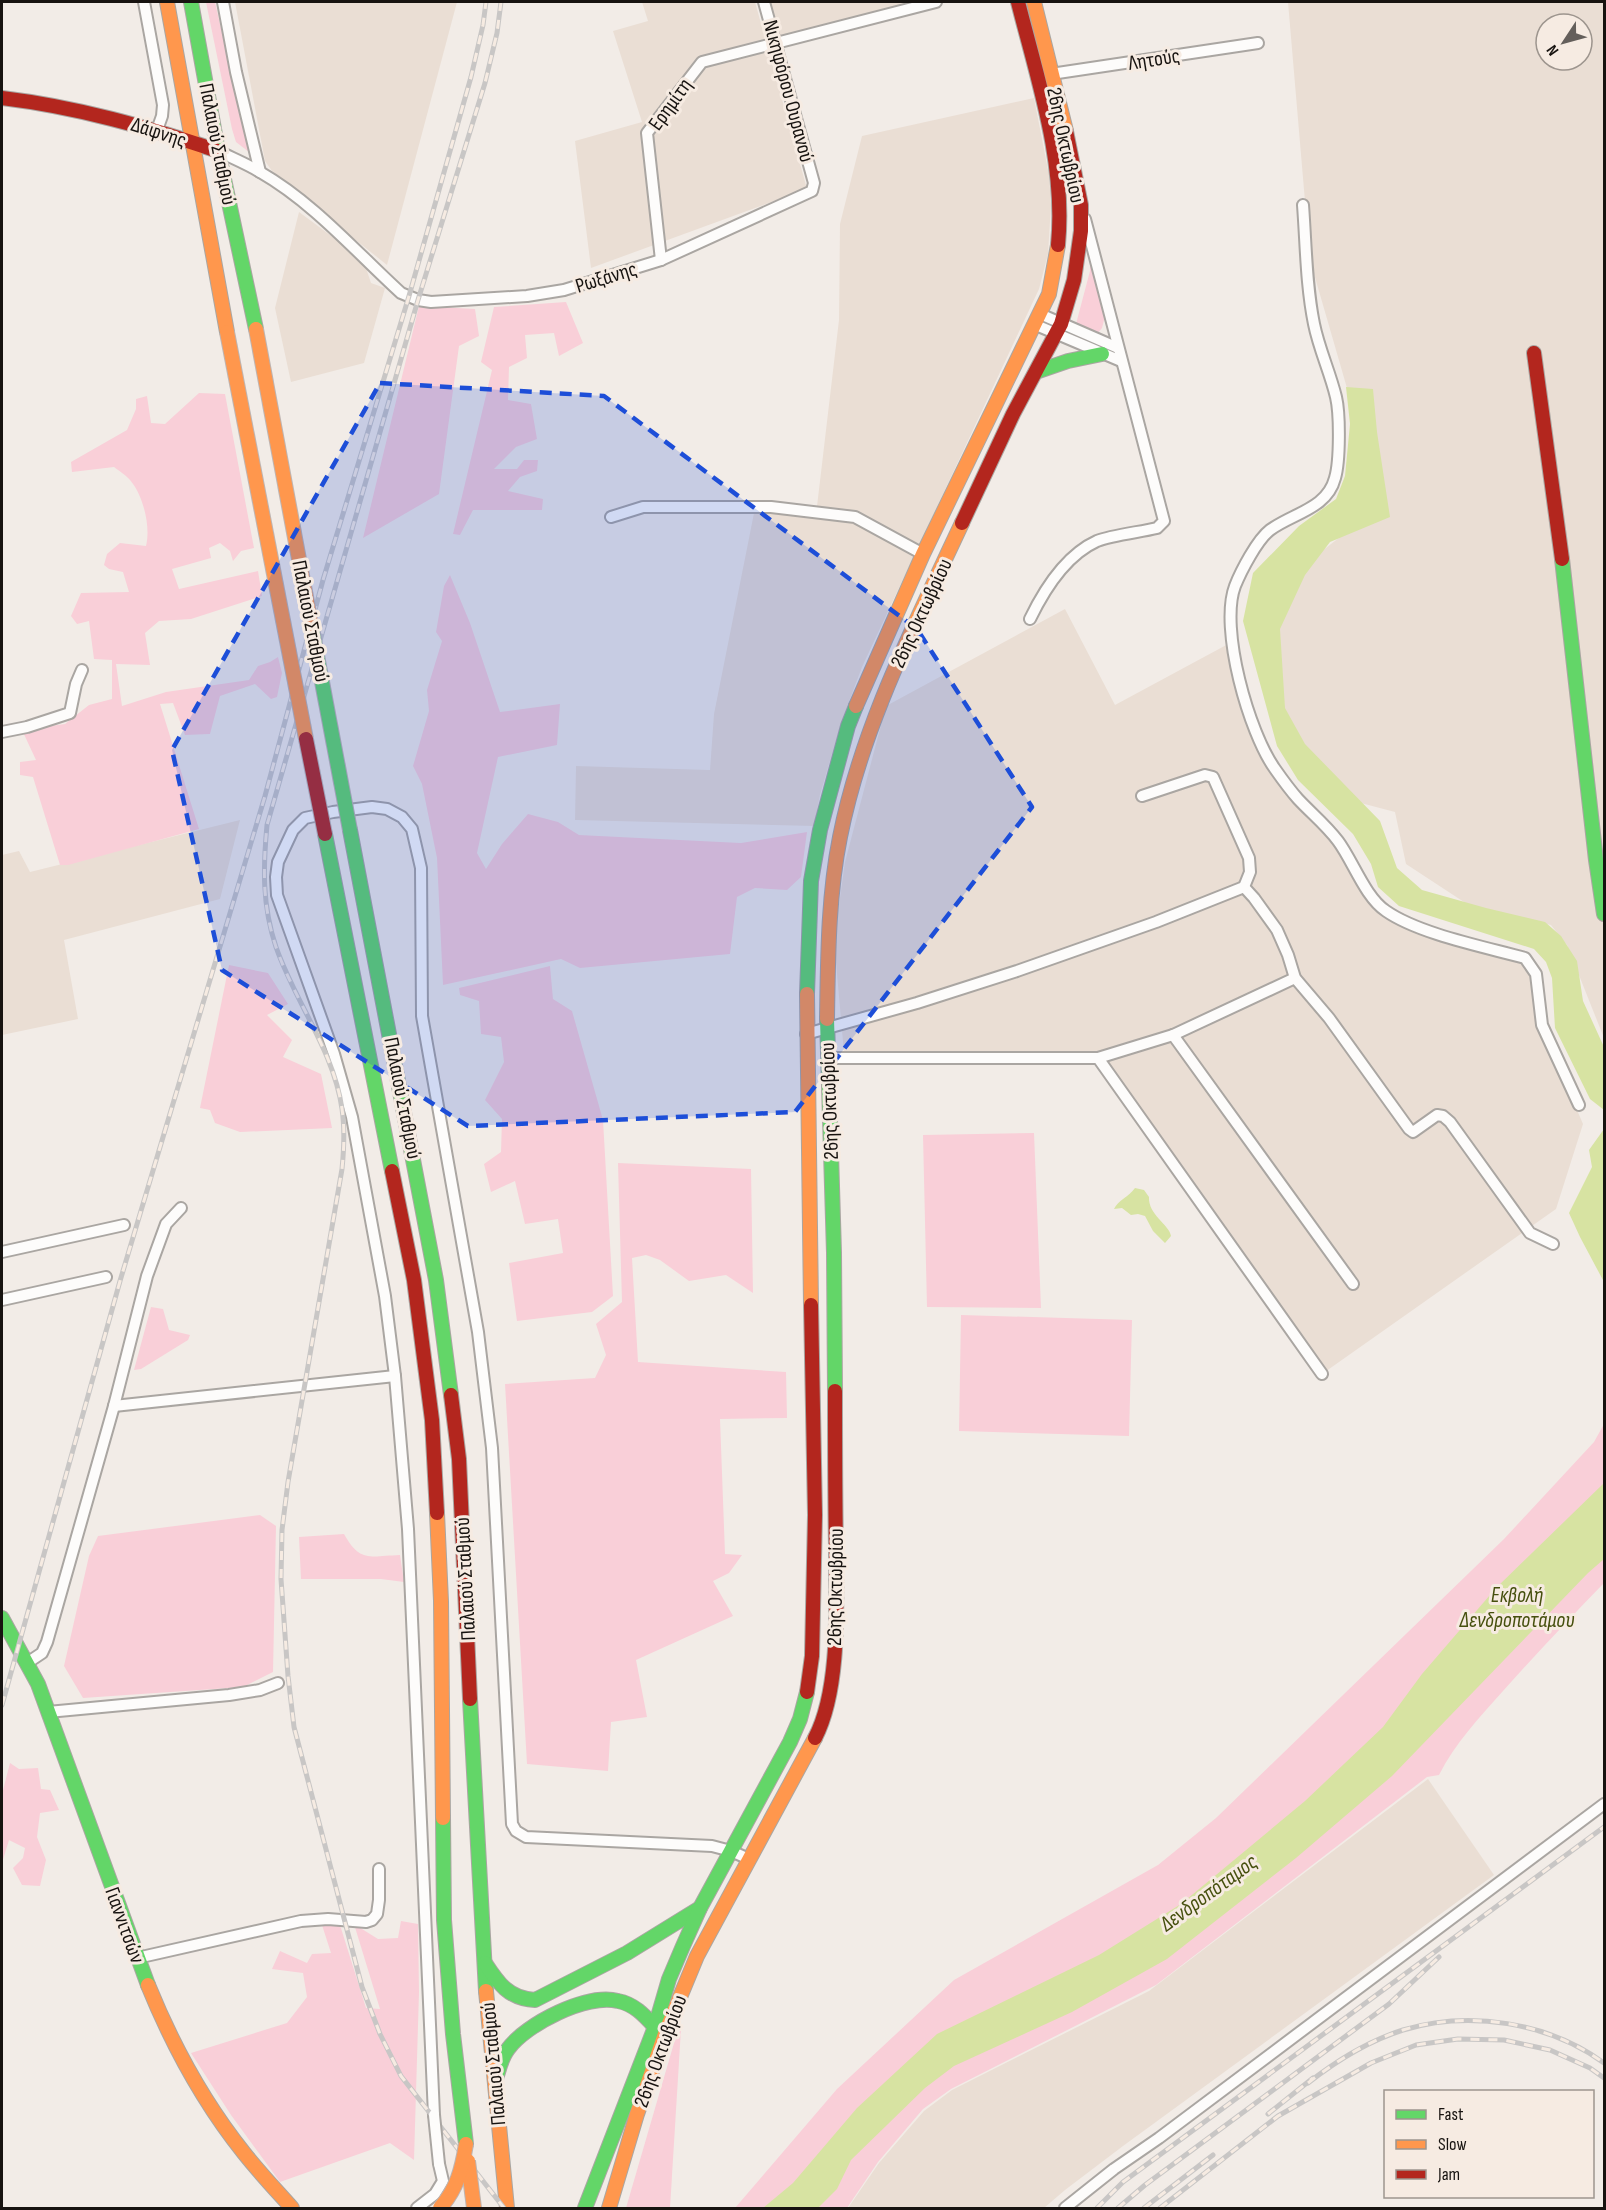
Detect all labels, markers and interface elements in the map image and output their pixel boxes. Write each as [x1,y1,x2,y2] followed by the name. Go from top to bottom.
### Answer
[1534,12,1594,72] north arrow
[758,17,819,165] street label: Νικηφόρου Ουρανού
[1543,41,1563,59] text: N
[1126,43,1182,76] street label: Λητούς
[643,73,698,135] street label: Ερημίτη
[193,81,242,207] street label: Παλαιού Σταθμού
[1041,85,1090,205] street label: 26ης Οκτωβρίου
[128,112,189,153] street label: Δάφνης
[572,256,640,299] street label: Ρωξάνης
[885,555,958,672] street label: 26ης Οκτωβρίου
[286,558,335,684] street label: Παλαιού Σταθμού
[378,1035,427,1161] street label: Παλαιού Σταθμού
[815,1042,844,1160] street label: 26ης Οκτωβρίου
[450,1517,481,1641] street label: Παλαιού Σταθμού
[822,1528,849,1646] street label: 26ης Οκτωβρίου
[1458,1582,1575,1634] water label: Εκβολή Δενδροποτάμου
[1154,1848,1263,1938] water label: Δενδροπόταμος
[99,1884,150,1967] street label: Γιαννιτσών
[629,1992,692,2111] street label: 26ης Οκτωβρίου
[476,2001,511,2127] street label: Παλαιού Σταθμού
[1384,2090,1594,2198] legend
[1438,2104,1464,2125] text: Fast
[1438,2134,1467,2155] text: Slow
[1437,2164,1460,2185] text: Jam

